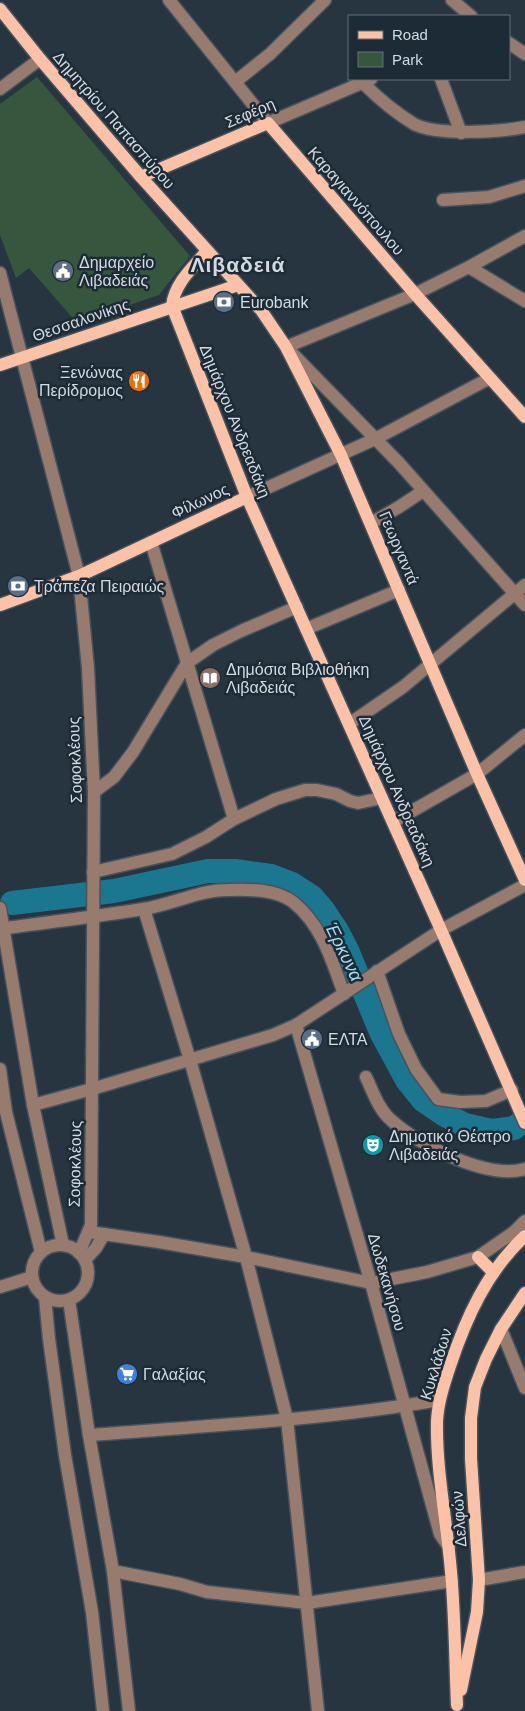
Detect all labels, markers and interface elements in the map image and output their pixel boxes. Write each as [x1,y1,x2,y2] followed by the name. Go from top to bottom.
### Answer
[348,15,510,80] legend
[392,26,428,43] text: Road
[50,48,178,192] street label: Δημητρίου Παπασπύρου
[392,51,423,68] text: Park
[223,95,277,131] street label: Σεφέρη
[305,144,407,258] street label: Καραγιαννόπουλου
[190,253,286,276] district label: Λιβαδειά
[79,254,154,289] place label: Δημαρχείο Λιβαδειάς
[51,259,75,283] public building icon: Δημαρχείο Λιβαδειάς
[212,290,236,314] bank icon: Eurobank
[240,294,309,311] place label: Eurobank
[30,295,132,345] street label: Θεσσαλονίκης
[196,342,274,500] street label: Δημάρχου Ανδρεαδάκη
[39,364,123,399] place label: Ξενώνας Περίδρομος
[127,369,151,393] restaurant icon: Ξενώνας Περίδρομος
[169,480,232,522] street label: Φίλωνος
[376,509,422,587] street label: Γεωργαντά
[6,574,30,598] bank icon: Τράπεζα Πειραιώς
[34,578,165,596] place label: Τράπεζα Πειραιώς
[226,661,369,696] place label: Δημόσια Βιβλιοθήκη Λιβαδειάς
[198,666,222,690] library icon: Δημόσια Βιβλιοθήκη Λιβαδειάς
[356,713,438,869] street label: Δημάρχου Ανδρεαδάκη
[65,716,85,804] street label: Σοφοκλέους
[321,919,367,985] water label: Έρκυνα
[300,1027,324,1051] public building icon: ΕΛΤΑ
[328,1031,368,1048] place label: ΕΛΤΑ
[66,1120,84,1207] street label: Σοφοκλέους
[389,1128,511,1163] place label: Δημοτικό Θέατρο Λιβαδειάς
[361,1133,385,1157] theatre icon: Δημοτικό Θέατρο Λιβαδειάς
[365,1231,409,1333] street label: Δωδεκανήσου
[417,1326,455,1402] street label: Κυκλάδων
[115,1362,139,1386] supermarket icon: Γαλαξίας
[143,1366,206,1384] place label: Γαλαξίας
[449,1490,469,1548] street label: Δελφών

